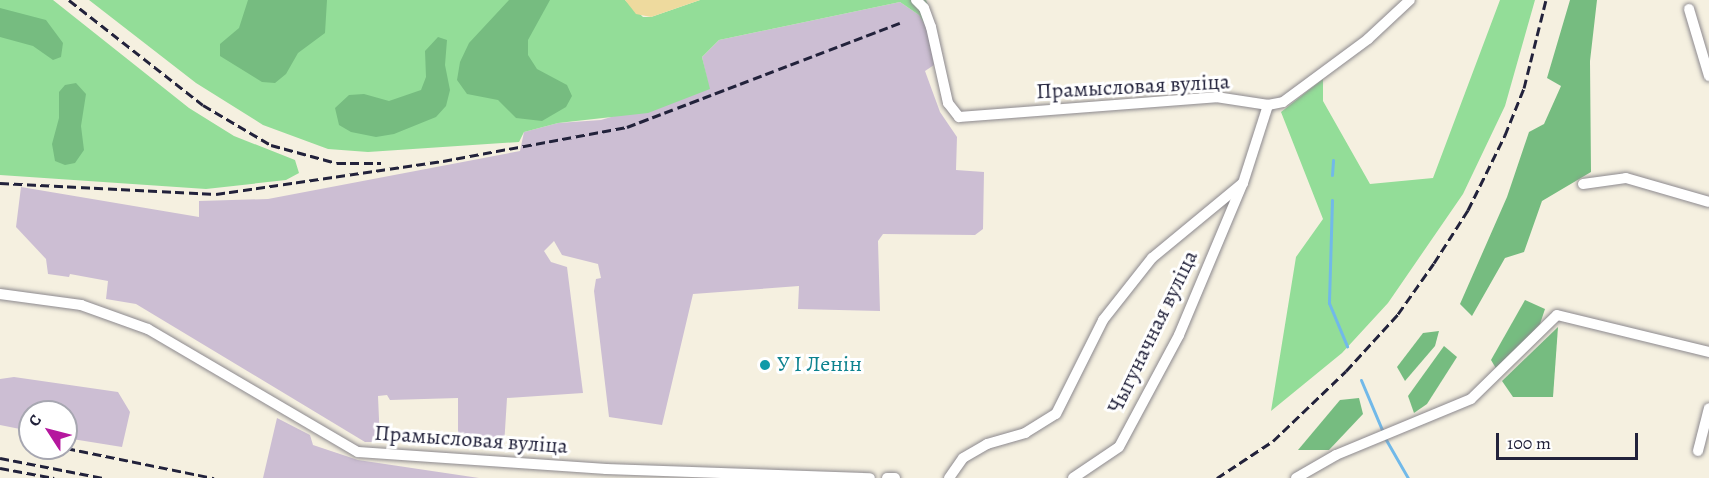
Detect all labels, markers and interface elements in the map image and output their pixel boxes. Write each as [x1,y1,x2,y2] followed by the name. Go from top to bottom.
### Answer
[1036,69,1230,105] street label: Прамысловая вуліца
[1102,246,1204,418] street label: Чыгуначная вуліца
[777,352,862,378] place label: У І Ленін
[758,358,772,372] marker: У І Ленін
[18,400,78,460] north arrow
[23,410,47,431] text: С
[373,420,569,460] street label: Прамысловая вуліца
[1499,421,1642,459] scale bar
[1507,431,1551,455] text: 100 m

